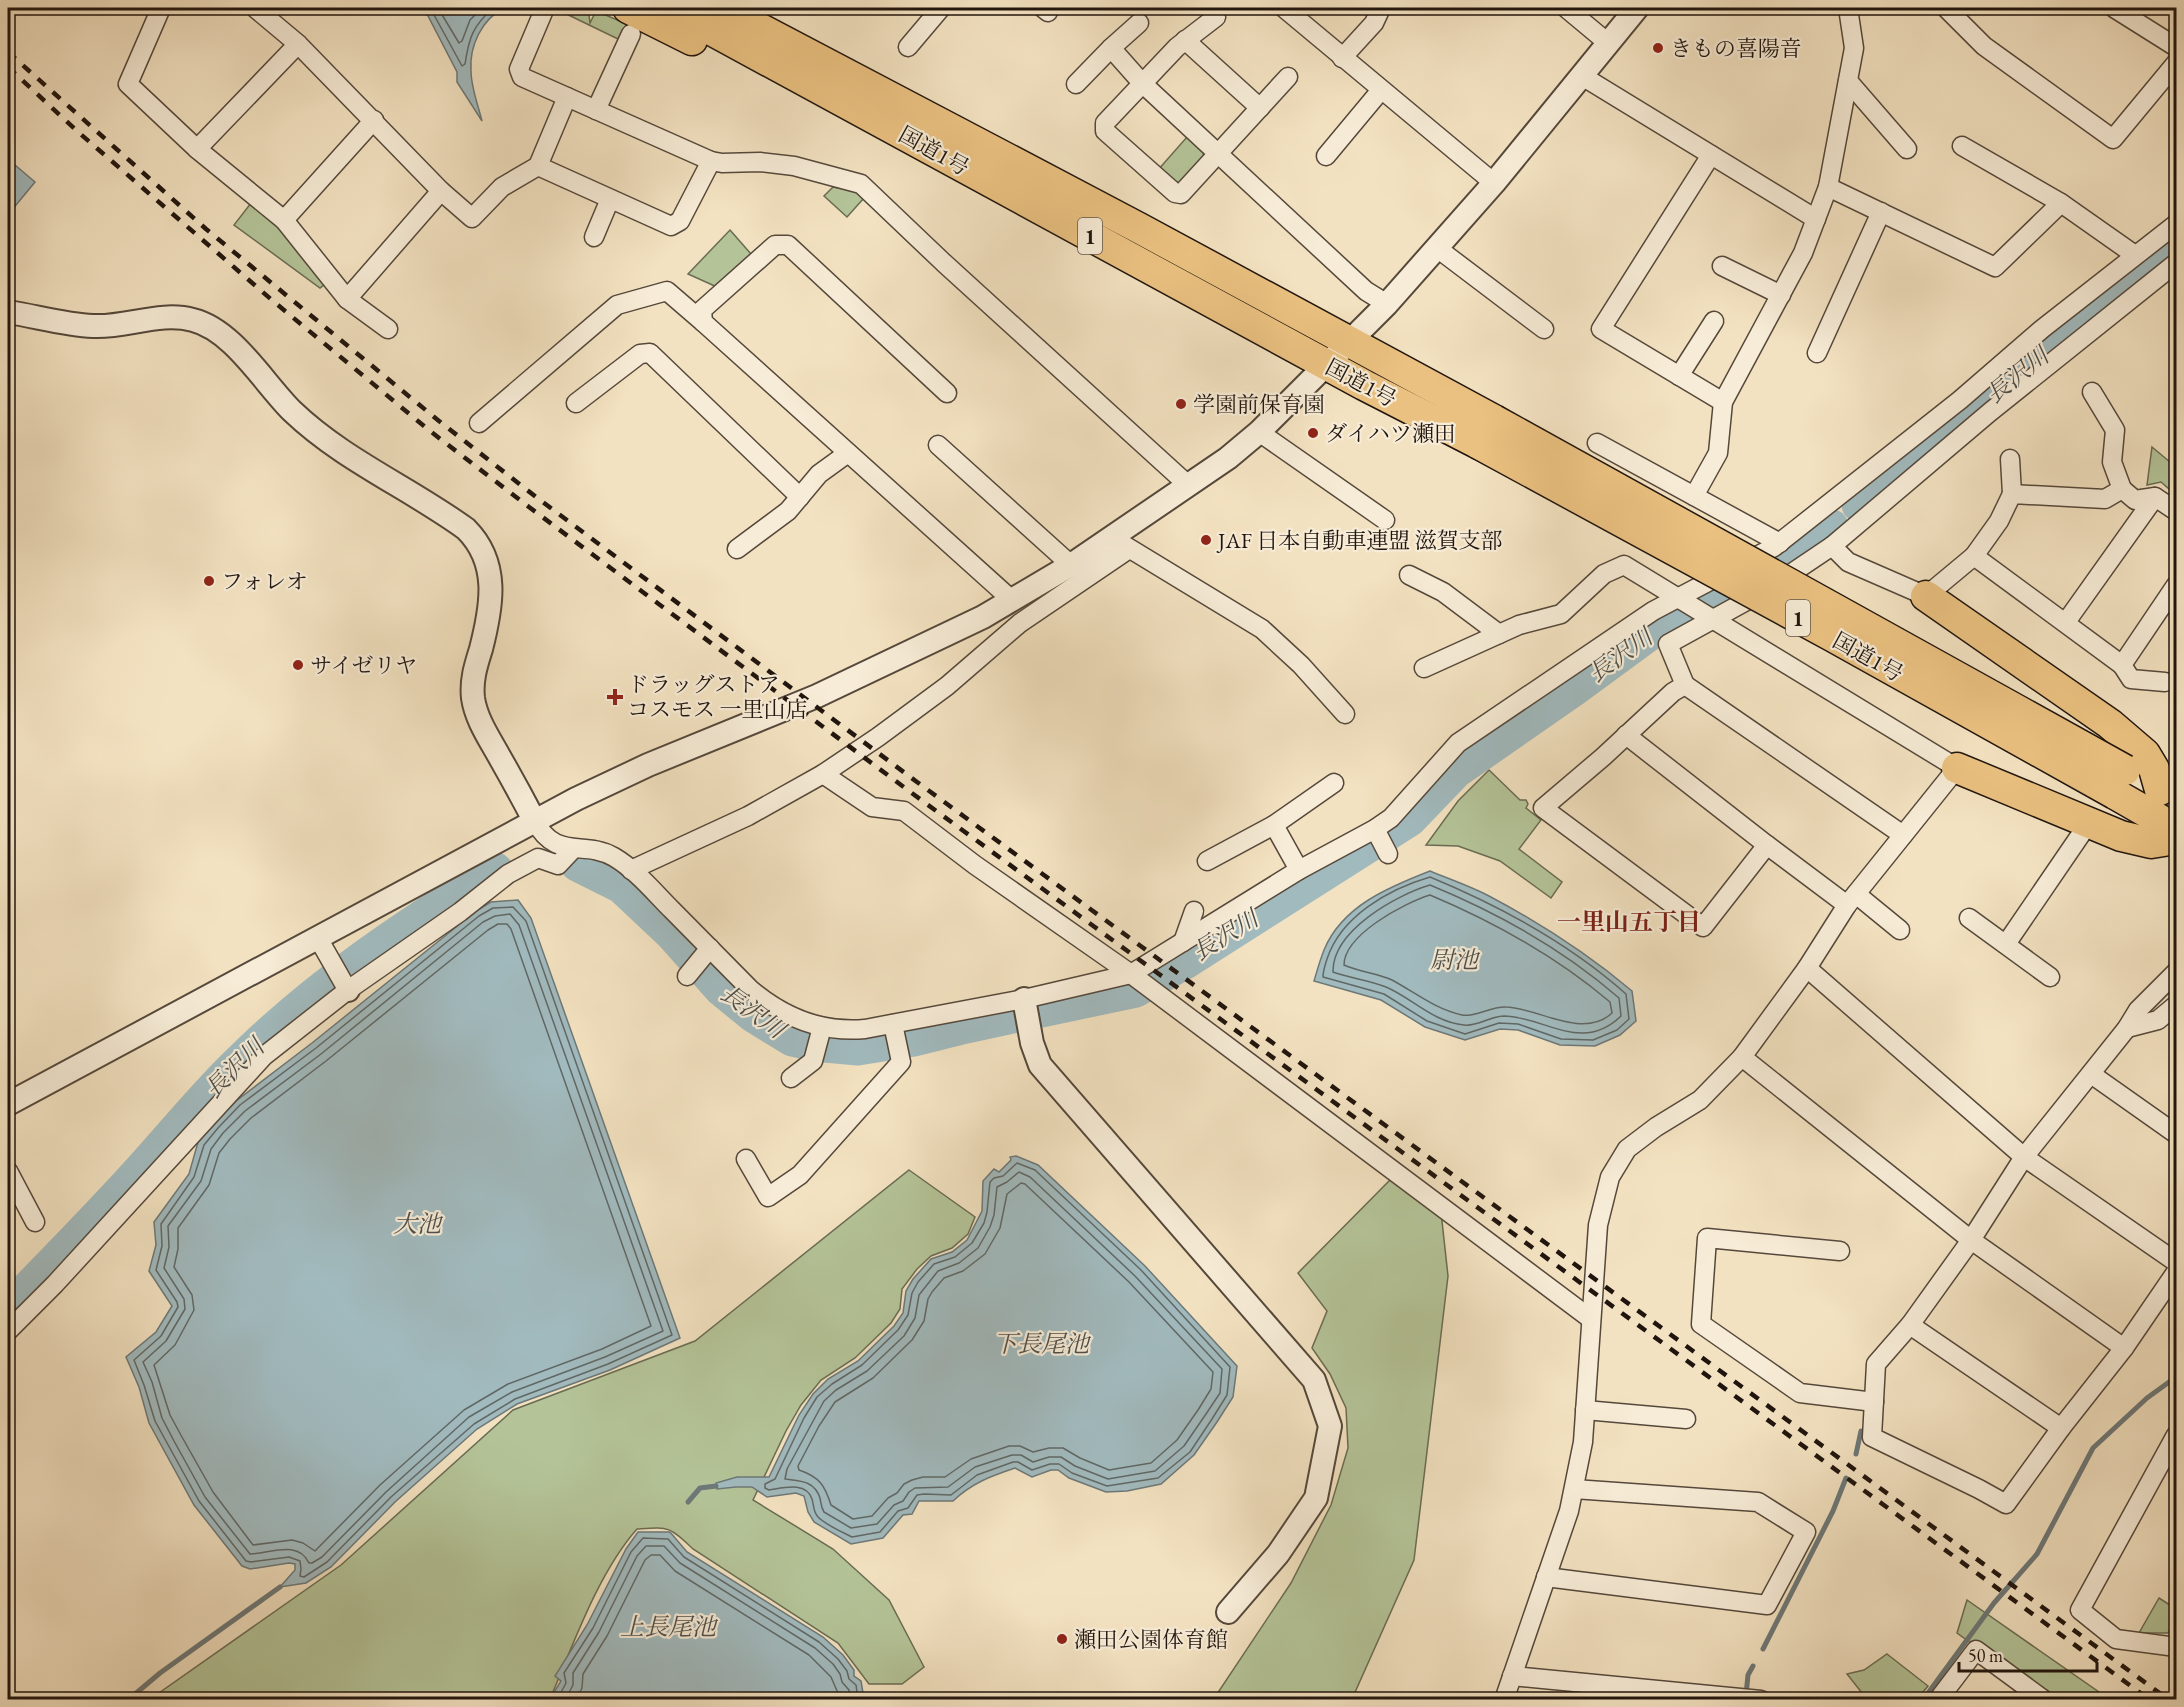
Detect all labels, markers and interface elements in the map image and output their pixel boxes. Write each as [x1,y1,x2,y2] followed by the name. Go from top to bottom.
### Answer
[1670,34,1802,63] place label: きもの喜陽音
[1651,41,1665,55] marker: きもの喜陽音
[893,120,975,182] street label: 国道1号
[1078,218,1102,254] road number: 1
[1979,338,2057,410] water label: 長沢川
[1320,352,1402,414] street label: 国道1号
[1193,390,1325,419] place label: 学園前保育園
[1174,397,1188,411] marker: 学園前保育園
[1325,419,1456,448] place label: ダイハツ瀬田
[1306,426,1320,440] marker: ダイハツ瀬田
[1216,526,1503,555] place label: JAF 日本自動車連盟 滋賀支部
[1199,533,1213,547] marker: JAF 日本自動車連盟 滋賀支部
[221,567,308,596] place label: フォレオ
[202,574,216,588] marker: フォレオ
[1786,600,1810,636] road number: 1
[1582,620,1661,689] water label: 長沢川
[1827,626,1909,688] street label: 国道1号
[310,651,417,680] place label: サイゼリヤ
[291,658,305,672] marker: サイゼリヤ
[627,670,807,724] place label: ドラッグストア コスモス 一里山店
[608,690,622,704] marker: ドラッグストア コスモス 一里山店
[1186,901,1266,967] water label: 長沢川
[1557,906,1701,937] district label: 一里山五丁目
[1430,944,1481,975] water label: 尉池
[715,977,794,1046] water label: 長沢川
[198,1029,273,1104] water label: 長沢川
[393,1208,444,1239] water label: 大池
[993,1328,1092,1359] water label: 下長尾池
[620,1611,719,1642] water label: 上長尾池
[1074,1625,1228,1654] place label: 瀬田公園体育館
[1055,1632,1069,1646] marker: 瀬田公園体育館
[1959,1635,2097,1673] scale bar
[1968,1644,2003,1667] text: 50 m

